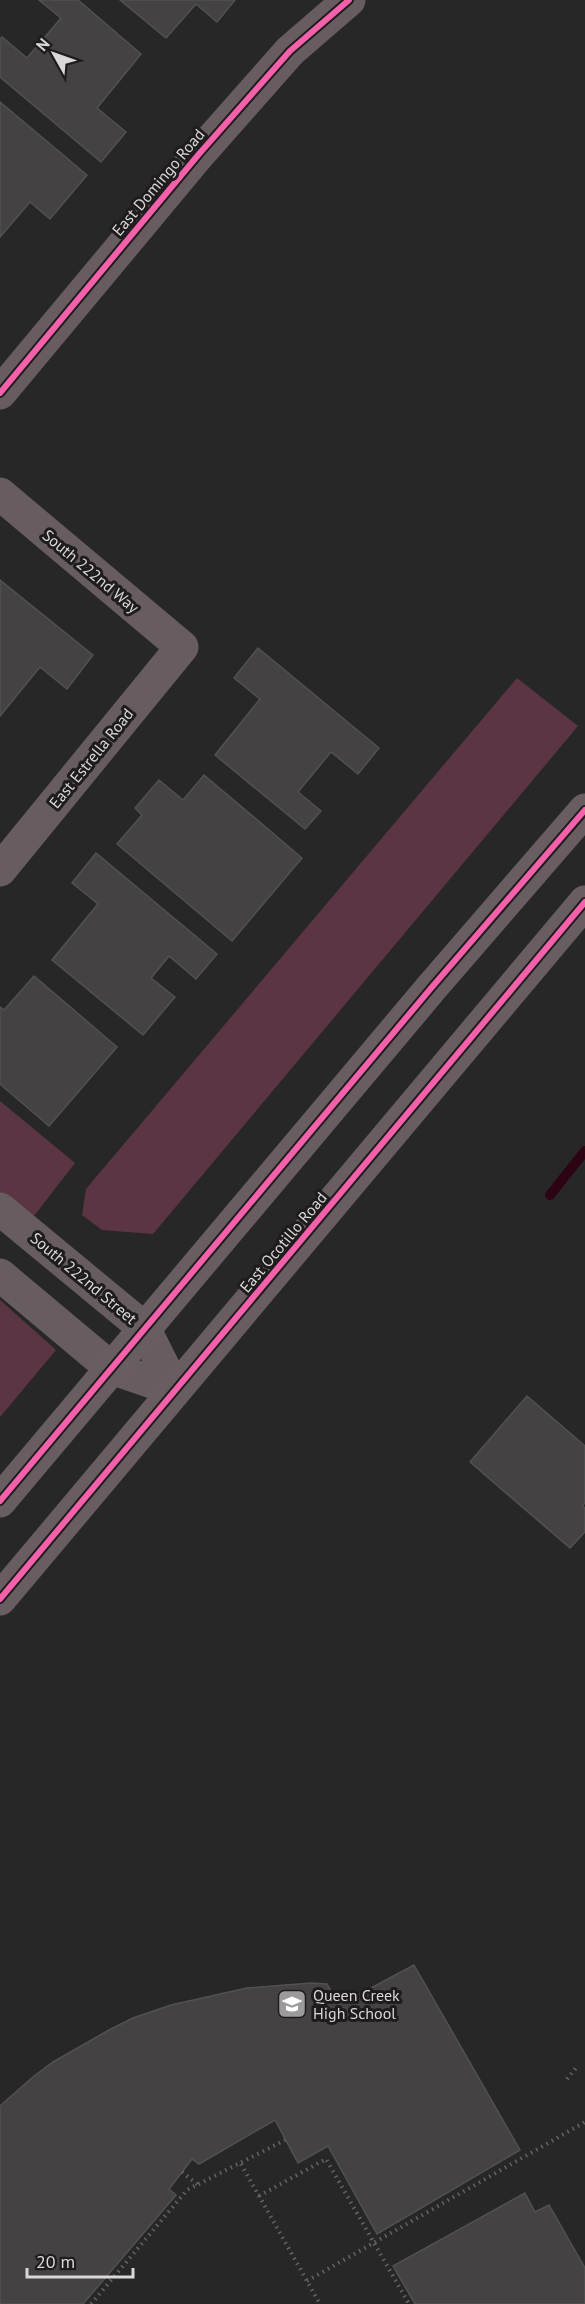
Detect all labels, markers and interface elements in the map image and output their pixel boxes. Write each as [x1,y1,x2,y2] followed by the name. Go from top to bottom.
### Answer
[24,24,84,84] north arrow
[31,34,54,55] text: N
[107,124,209,240] street label: East Domingo Road
[39,525,144,617] street label: South 222nd Way
[45,704,137,812] street label: East Estrella Road
[235,1188,331,1296] street label: East Ocotillo Road
[27,1228,142,1329] street label: South 222nd Street
[313,1985,400,2023] place label: Queen Creek High School
[276,1988,308,2020] school or university icon: Queen Creek High School
[27,2241,134,2279] scale bar
[36,2250,75,2273] text: 20 m

